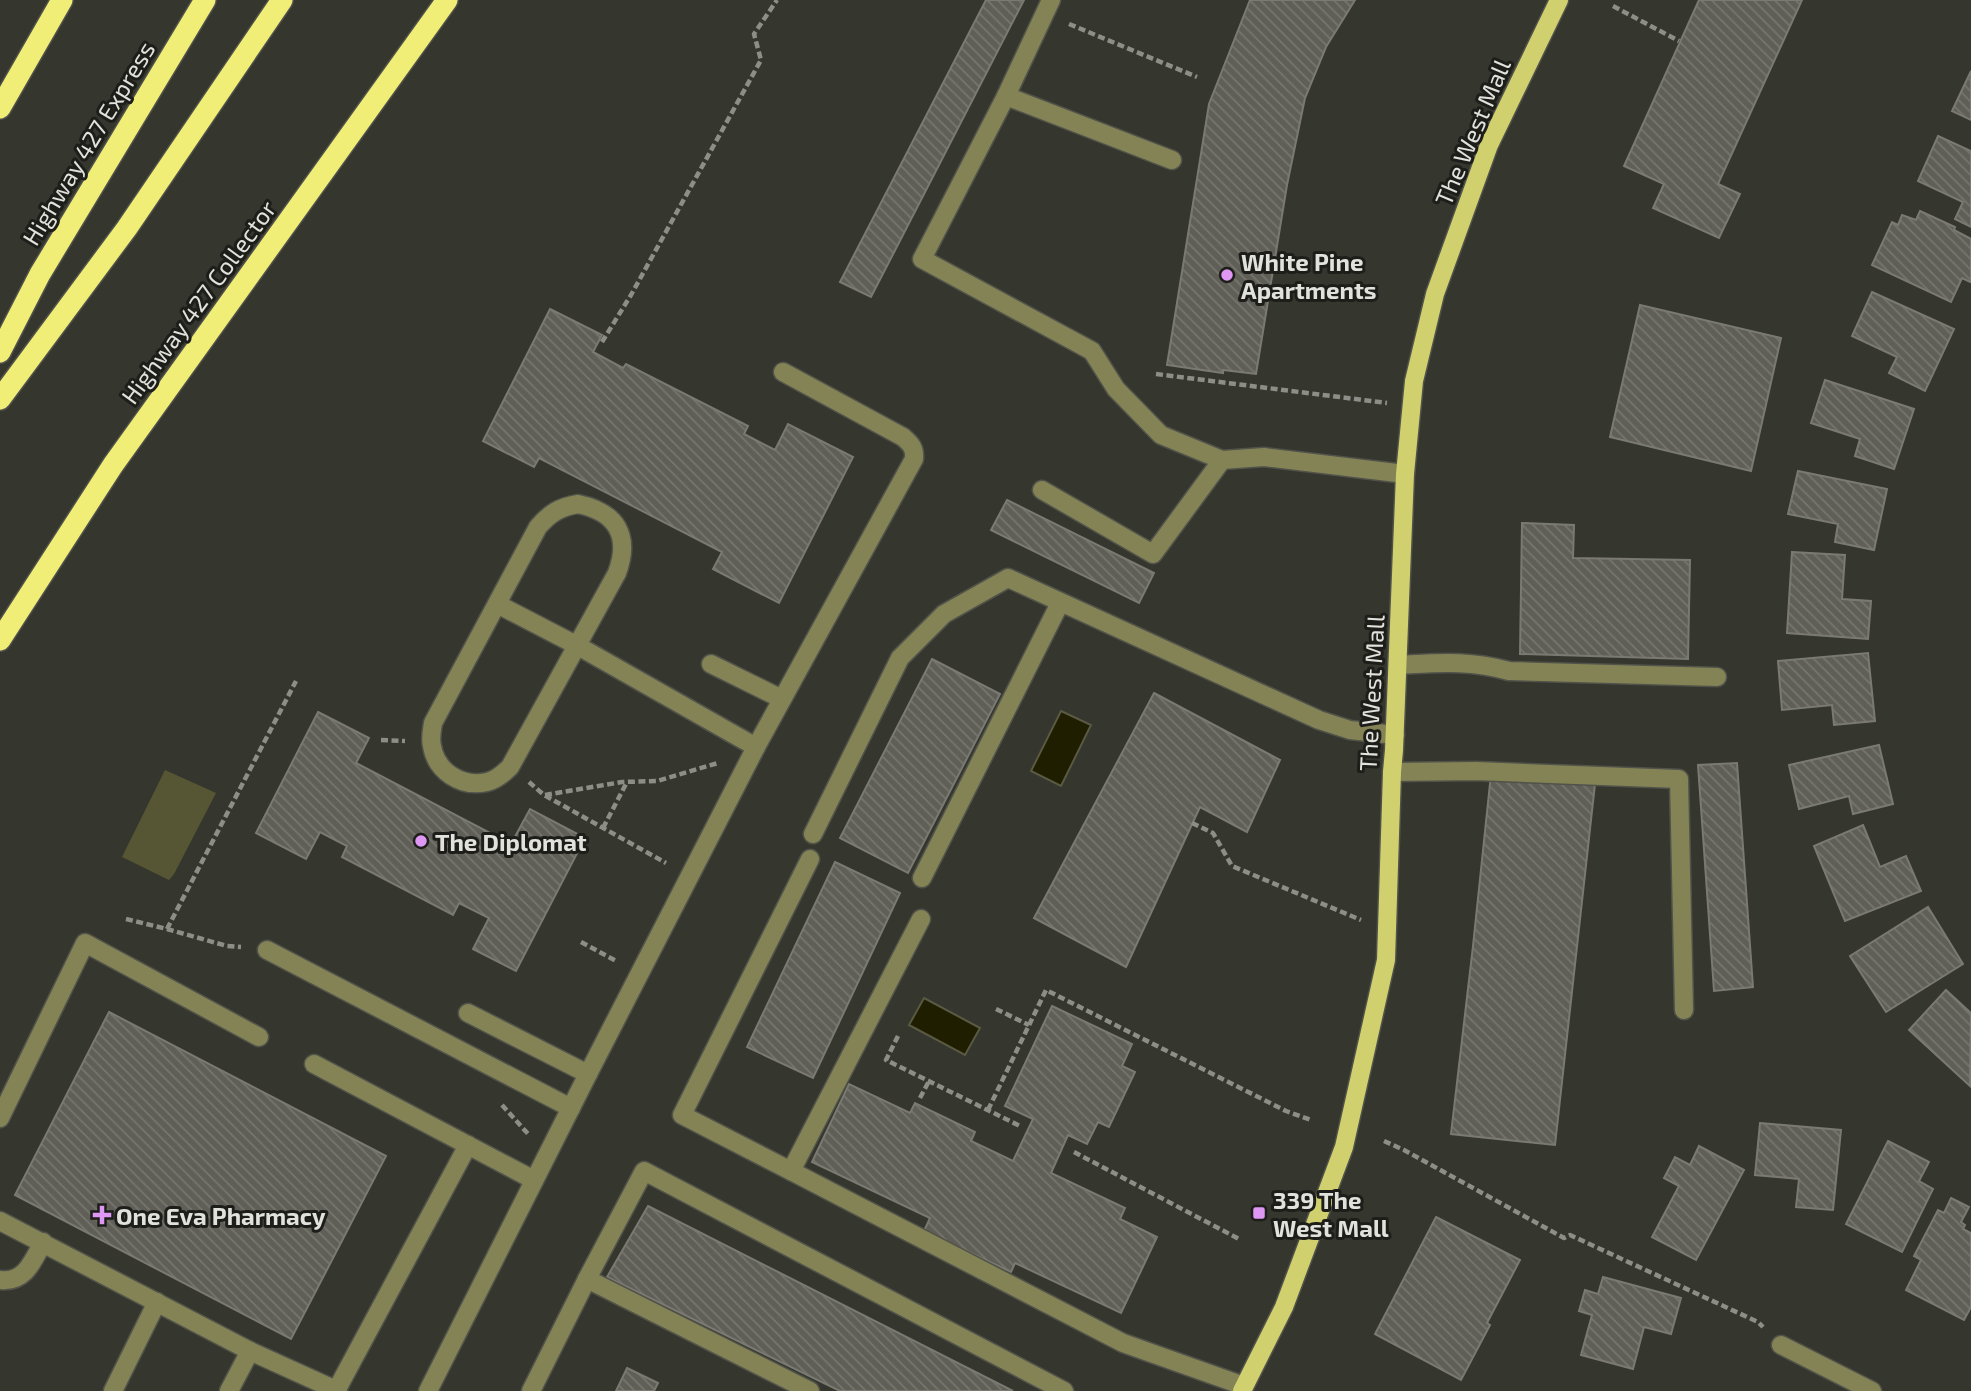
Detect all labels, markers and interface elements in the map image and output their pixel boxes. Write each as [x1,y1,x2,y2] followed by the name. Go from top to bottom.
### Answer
[16,36,160,250] street label: Highway 427 Express
[1428,54,1516,210] street label: The West Mall
[114,194,282,409] street label: Highway 427 Collector
[1241,247,1377,304] place label: White Pine Apartments
[1219,267,1235,283] marker: White Pine Apartments
[1352,614,1390,772] street label: The West Mall
[435,827,587,856] place label: The Diplomat
[413,833,429,849] marker: The Diplomat
[1273,1185,1389,1242] place label: 339 The West Mall
[116,1201,326,1230] place label: One Eva Pharmacy
[1251,1205,1267,1221] marker: 339 The West Mall
[94,1207,110,1223] marker: One Eva Pharmacy

